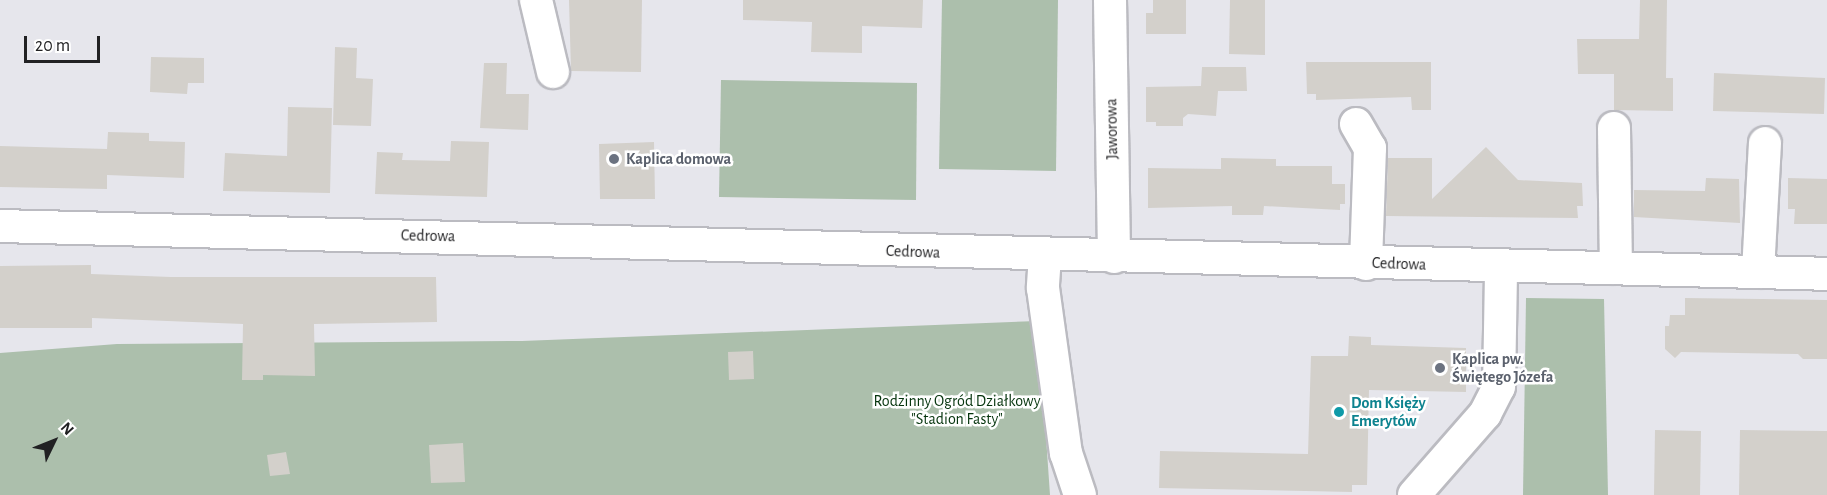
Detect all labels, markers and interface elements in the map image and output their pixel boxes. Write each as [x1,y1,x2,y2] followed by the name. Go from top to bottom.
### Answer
[27,24,104,62] scale bar
[35,37,70,55] text: 20 m
[1102,98,1122,160] street label: Jaworowa
[626,149,731,169] place label: Kaplica domowa
[607,152,621,166] marker: Kaplica domowa
[401,226,455,246] street label: Cedrowa
[885,241,941,263] street label: Cedrowa
[1371,253,1427,275] street label: Cedrowa
[1452,349,1553,387] place label: Kaplica pw. Świętego Józefa
[1433,361,1447,375] marker: Kaplica pw. Świętego Józefa
[874,391,1040,429] park label: Rodzinny Ogród Działkowy "Stadion Fasty"
[1351,393,1426,431] place label: Dom Księży Emerytów
[1332,405,1346,419] marker: Dom Księży Emerytów
[24,411,84,471] north arrow
[58,419,77,438] text: N

